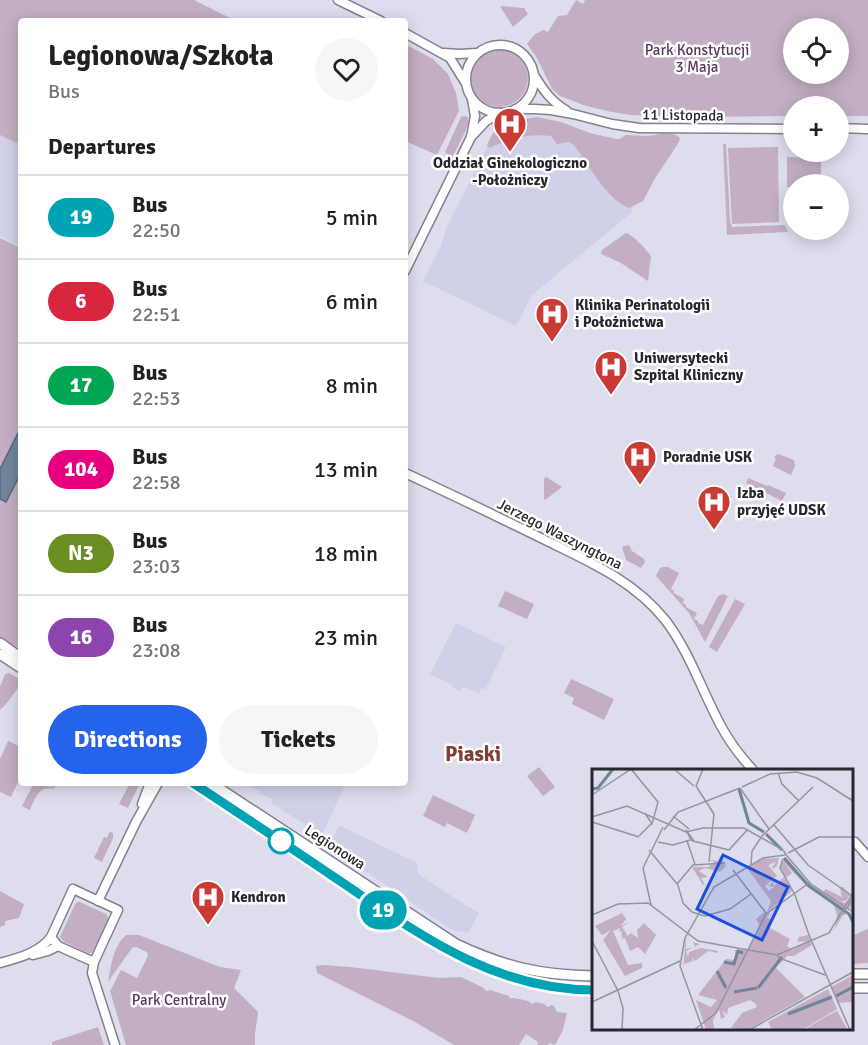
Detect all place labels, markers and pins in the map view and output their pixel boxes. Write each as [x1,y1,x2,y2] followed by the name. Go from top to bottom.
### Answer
[492,106,528,153] hospital icon: Oddział Ginekologiczno -Położniczy
[433,154,587,189] place label: Oddział Ginekologiczno -Położniczy
[534,296,570,343] hospital icon: Klinika Perinatologii i Położnictwa
[575,296,710,331] place label: Klinika Perinatologii i Położnictwa
[593,349,629,396] hospital icon: Uniwersytecki Szpital Kliniczny
[634,349,744,384] place label: Uniwersytecki Szpital Kliniczny
[622,439,658,486] hospital icon: Poradnie USK
[663,448,753,466] place label: Poradnie USK
[696,484,732,531] hospital icon: Izba przyjęć UDSK
[737,484,826,519] place label: Izba przyjęć UDSK
[268,828,294,854] unlabelled marker
[190,879,226,926] hospital icon: Kendron
[231,888,286,906] place label: Kendron

